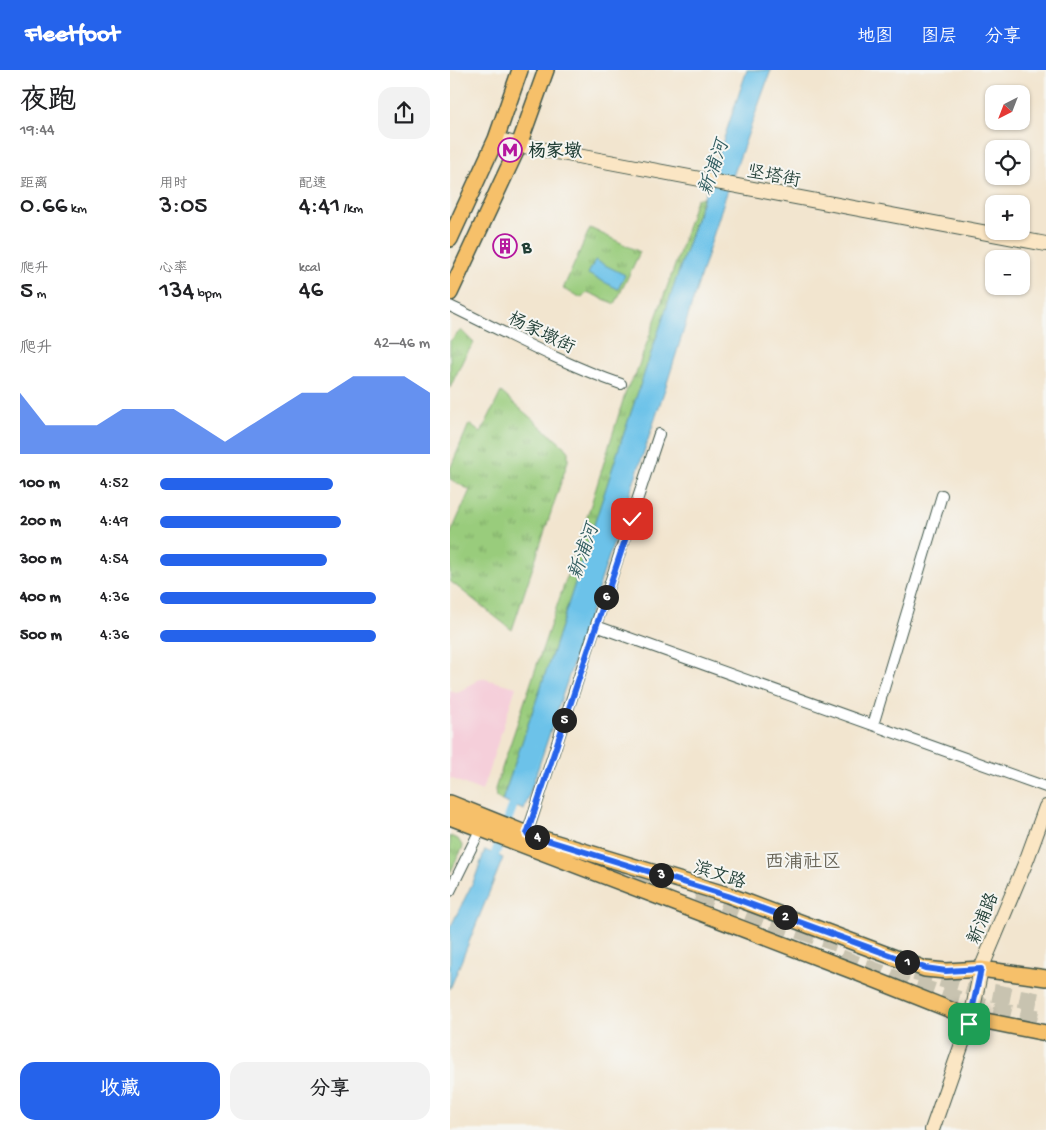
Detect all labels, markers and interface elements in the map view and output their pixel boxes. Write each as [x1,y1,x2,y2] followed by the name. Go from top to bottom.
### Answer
[25,21,119,50] text: Fleetfoot
[857,27,893,48] text: 地图
[921,27,957,48] text: 图层
[985,27,1021,48] text: 分享
[985,85,1030,130] north arrow
[985,85,1030,295] map controls
[20,86,76,119] text: 夜跑
[378,87,430,139] button: share
[20,122,55,141] text: 19:44
[694,134,736,199] water label: 新浦河
[497,137,523,163] metro station icon: 杨家墩
[985,140,1030,185] button: locate
[528,141,582,163] place label: 杨家墩
[745,161,802,193] street label: 坚塔街
[20,176,48,193] text: 距离
[159,176,187,193] text: 用时
[299,176,327,193] text: 配速
[20,193,67,222] text: 0.66
[159,193,208,222] text: 3:05
[299,193,340,222] text: 4:41
[985,195,1030,240] button: +
[67,201,87,218] text: km
[340,201,363,218] text: /km
[492,233,518,259] building icon: B
[521,238,532,259] place label: B
[985,250,1030,295] button: −
[299,260,321,277] text: kcal
[20,261,48,278] text: 爬升
[159,261,187,278] text: 心率
[299,277,323,306] text: 46
[20,278,33,307] text: 5
[159,278,194,307] text: 134
[33,286,46,303] text: m
[194,286,222,303] text: bpm
[504,308,578,359] street label: 杨家墩街
[374,335,430,354] text: 42–46 m
[20,340,52,359] text: 爬升
[20,475,60,494] text: 100 m
[100,475,129,494] text: 4:52
[611,498,653,540] pin
[618,505,646,533] icon: check
[20,513,61,532] text: 200 m
[100,513,128,532] text: 4:49
[564,518,606,583] water label: 新浦河
[20,551,62,570] text: 300 m
[100,551,129,570] text: 4:54
[594,584,618,610] pin: 6
[20,589,61,608] text: 400 m
[100,589,129,608] text: 4:36
[603,589,610,606] text: 6
[20,627,62,646] text: 500 m
[100,627,129,646] text: 4:36
[552,708,576,732] pin: 5
[561,712,568,729] text: 5
[524,824,550,850] pin: 4
[534,829,541,846] text: 4
[765,851,841,875] district label: 西浦社区
[690,857,748,895] street label: 滨文路
[648,862,674,888] pin: 3
[658,867,665,884] text: 3
[964,890,1004,948] street label: 新浦路
[772,904,798,930] pin: 2
[782,909,789,926] text: 2
[894,950,920,974] pin: 1
[905,954,910,971] text: 1
[948,1003,990,1045] pin
[955,1010,983,1038] icon: arrive
[20,1062,220,1120] button: 收藏
[230,1062,430,1120] button: 分享

